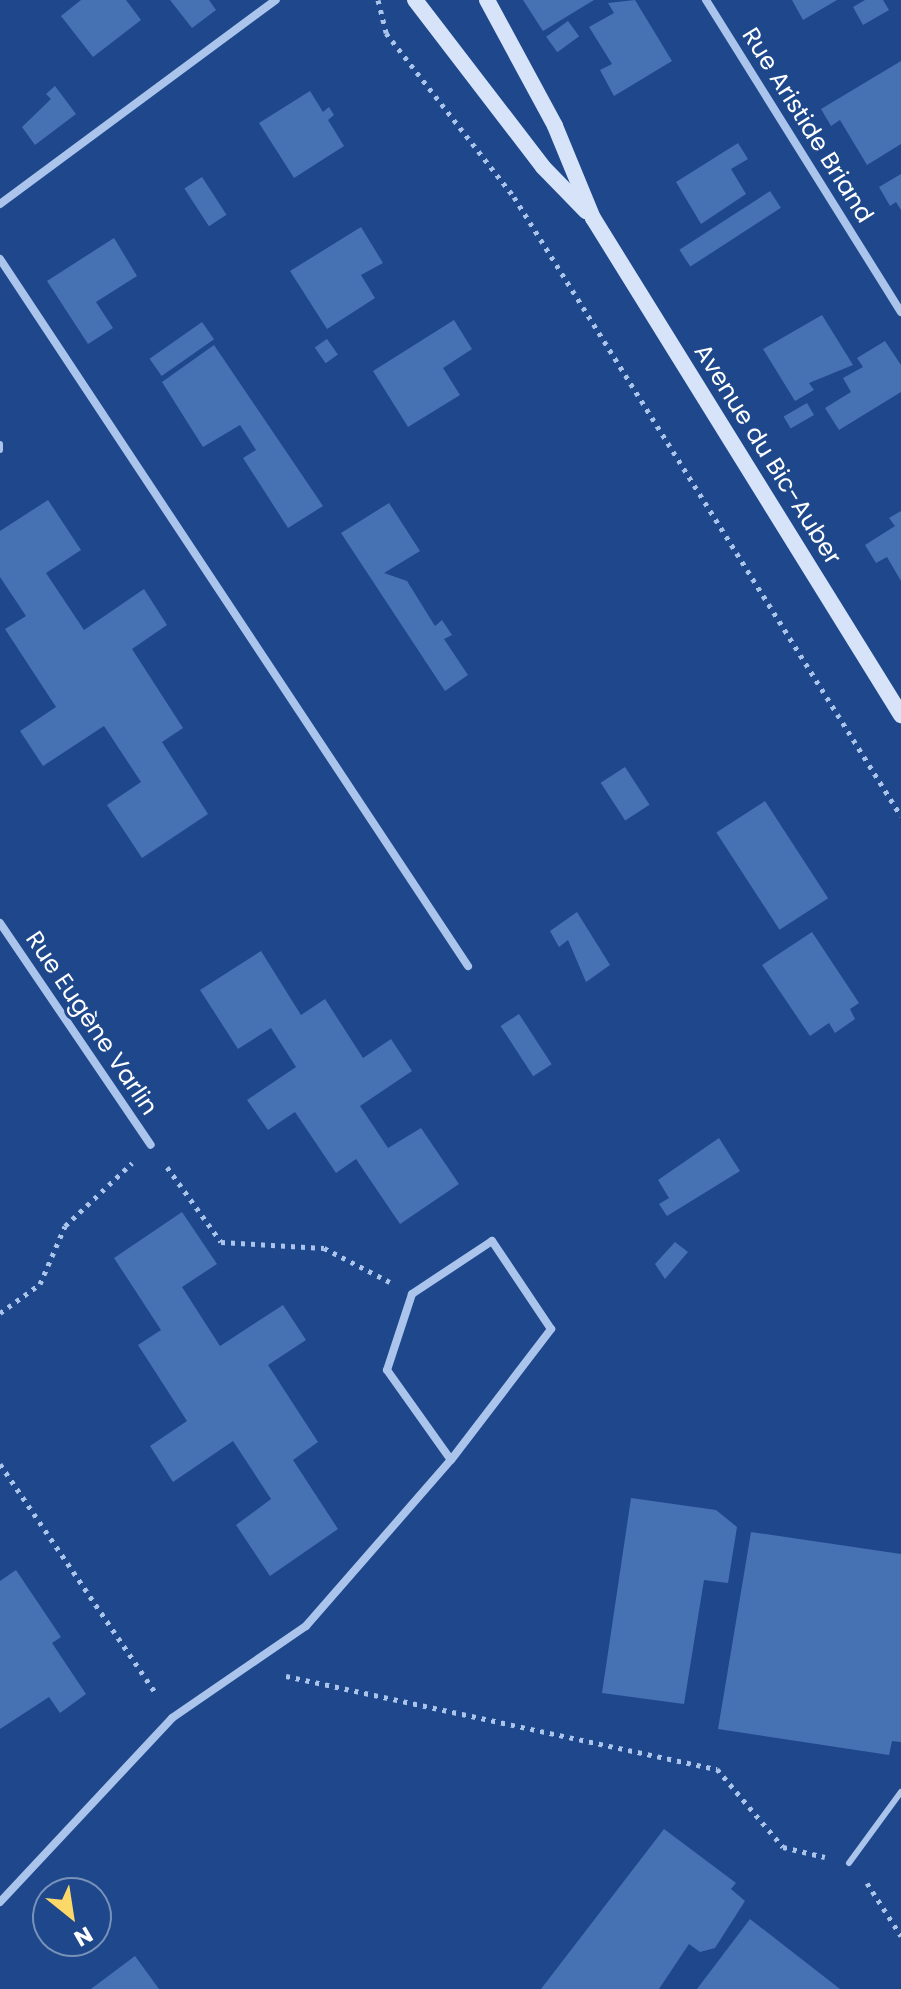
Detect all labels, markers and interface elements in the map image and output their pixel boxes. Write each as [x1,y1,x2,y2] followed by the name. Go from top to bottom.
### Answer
[736,22,880,228] street label: Rue Aristide Briand
[688,338,848,570] street label: Avenue du Bic-Auber
[20,926,164,1120] street label: Rue Eugène Varlin
[32,1877,112,1957] north arrow
[68,1919,98,1954] text: N

